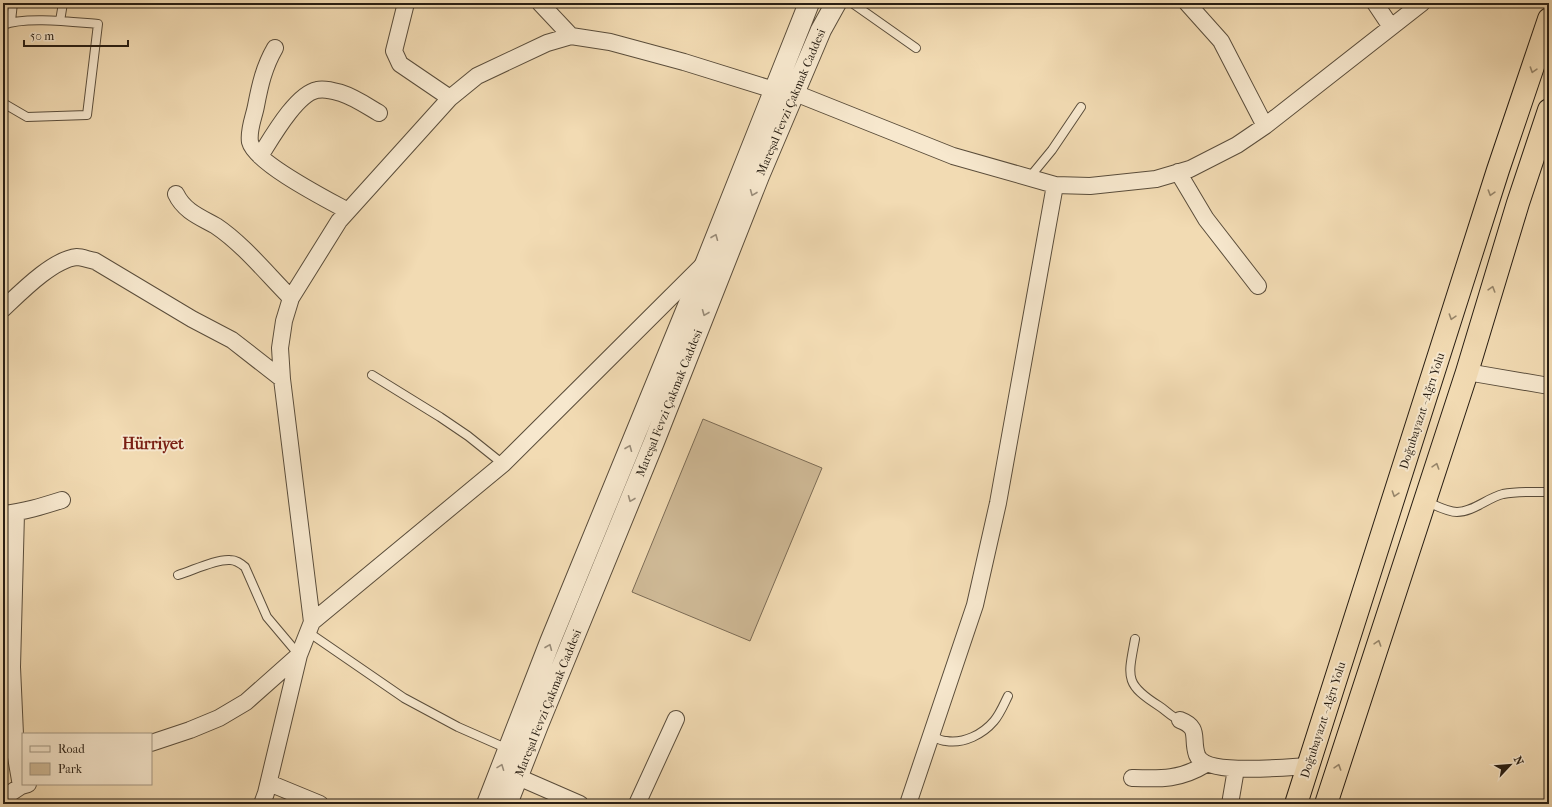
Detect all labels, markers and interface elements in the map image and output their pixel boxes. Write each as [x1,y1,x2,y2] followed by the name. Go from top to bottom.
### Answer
[24,22,128,48] scale bar
[754,26,829,178] street label: Mareşal Fevzi Çakmak Caddesi
[30,29,54,43] text: 50 m
[1529,66,1538,73] one-way arrow
[749,189,757,196] one-way arrow
[1487,189,1496,196] one-way arrow
[711,234,719,241] one-way arrow
[1487,286,1496,293] one-way arrow
[702,310,710,317] one-way arrow
[1448,313,1457,320] one-way arrow
[633,327,706,479] street label: Mareşal Fevzi Çakmak Caddesi
[1397,351,1448,471] street label: Doğubayazıt - Ağrı Yolu
[122,434,184,454] district label: Hürriyet
[625,445,633,452] one-way arrow
[1431,463,1440,470] one-way arrow
[1391,490,1400,497] one-way arrow
[627,496,635,503] one-way arrow
[512,627,585,779] street label: Mareşal Fevzi Çakmak Caddesi
[1373,640,1382,647] one-way arrow
[544,643,552,650] one-way arrow
[1298,660,1349,780] street label: Doğubayazıt - Ağrı Yolu
[22,733,152,785] legend
[58,742,85,756] text: Road
[1490,745,1530,785] north arrow
[1511,754,1526,768] text: N
[58,762,83,776] text: Park
[496,764,504,771] one-way arrow
[1333,764,1342,771] one-way arrow

